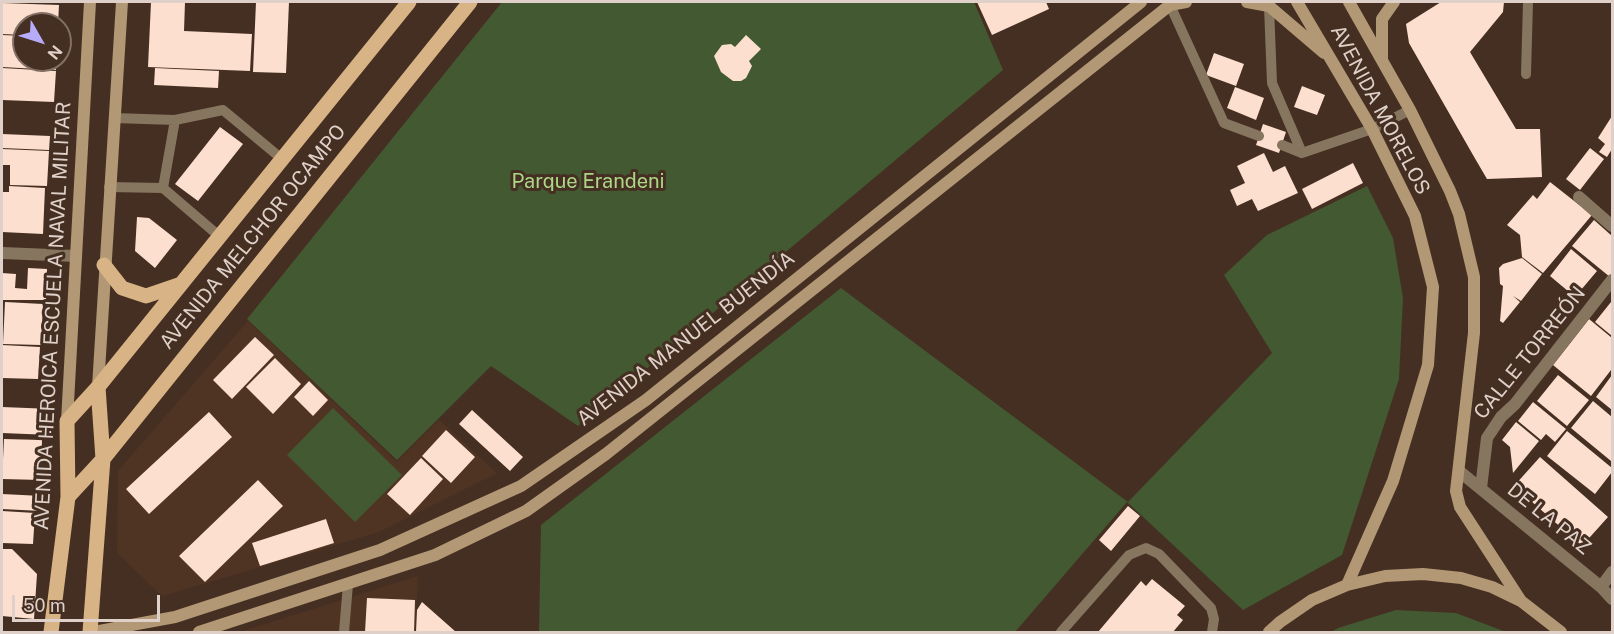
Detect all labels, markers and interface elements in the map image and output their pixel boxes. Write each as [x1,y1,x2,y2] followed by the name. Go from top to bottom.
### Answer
[12,12,72,72] north arrow
[1325,21,1435,199] street label: AVENIDA MORELOS
[44,42,66,63] text: N
[30,101,76,531] street label: AVENIDA HEROICA ESCUELA NAVAL MILITAR
[155,120,351,354] street label: AVENIDA MELCHOR OCAMPO
[512,170,664,194] park label: Parque Erandeni
[572,247,800,431] street label: AVENIDA MANUEL BUENDÍA
[1469,282,1591,424] street label: CALLE TORREÓN
[1502,478,1596,560] street label: DE LA PAZ
[15,583,164,621] scale bar
[23,595,66,616] text: 50 m

